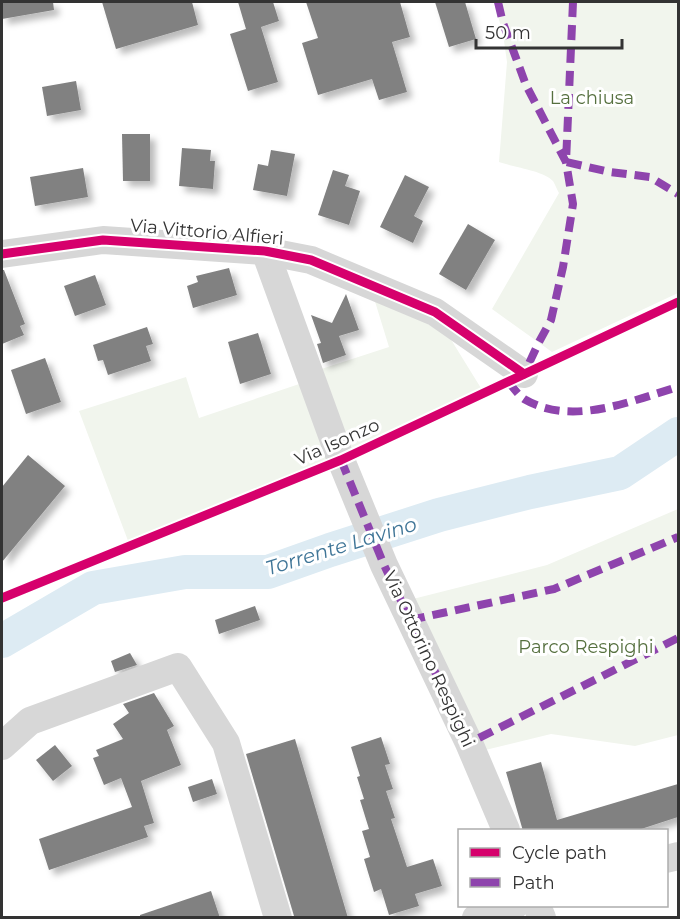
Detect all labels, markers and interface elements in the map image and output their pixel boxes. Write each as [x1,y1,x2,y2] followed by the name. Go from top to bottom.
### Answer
[476,12,622,50] scale bar
[485,22,531,44] text: 50 m
[550,87,634,109] park label: La chiusa
[129,214,285,250] street label: Via Vittorio Alfieri
[291,414,383,470] street label: Via Isonzo
[263,512,419,580] water label: Torrente Lavino
[378,567,480,751] street label: Via Ottorino Respighi
[518,636,654,658] park label: Parco Respighi
[458,829,668,907] legend
[512,842,607,864] text: Cycle path
[512,872,555,894] text: Path

